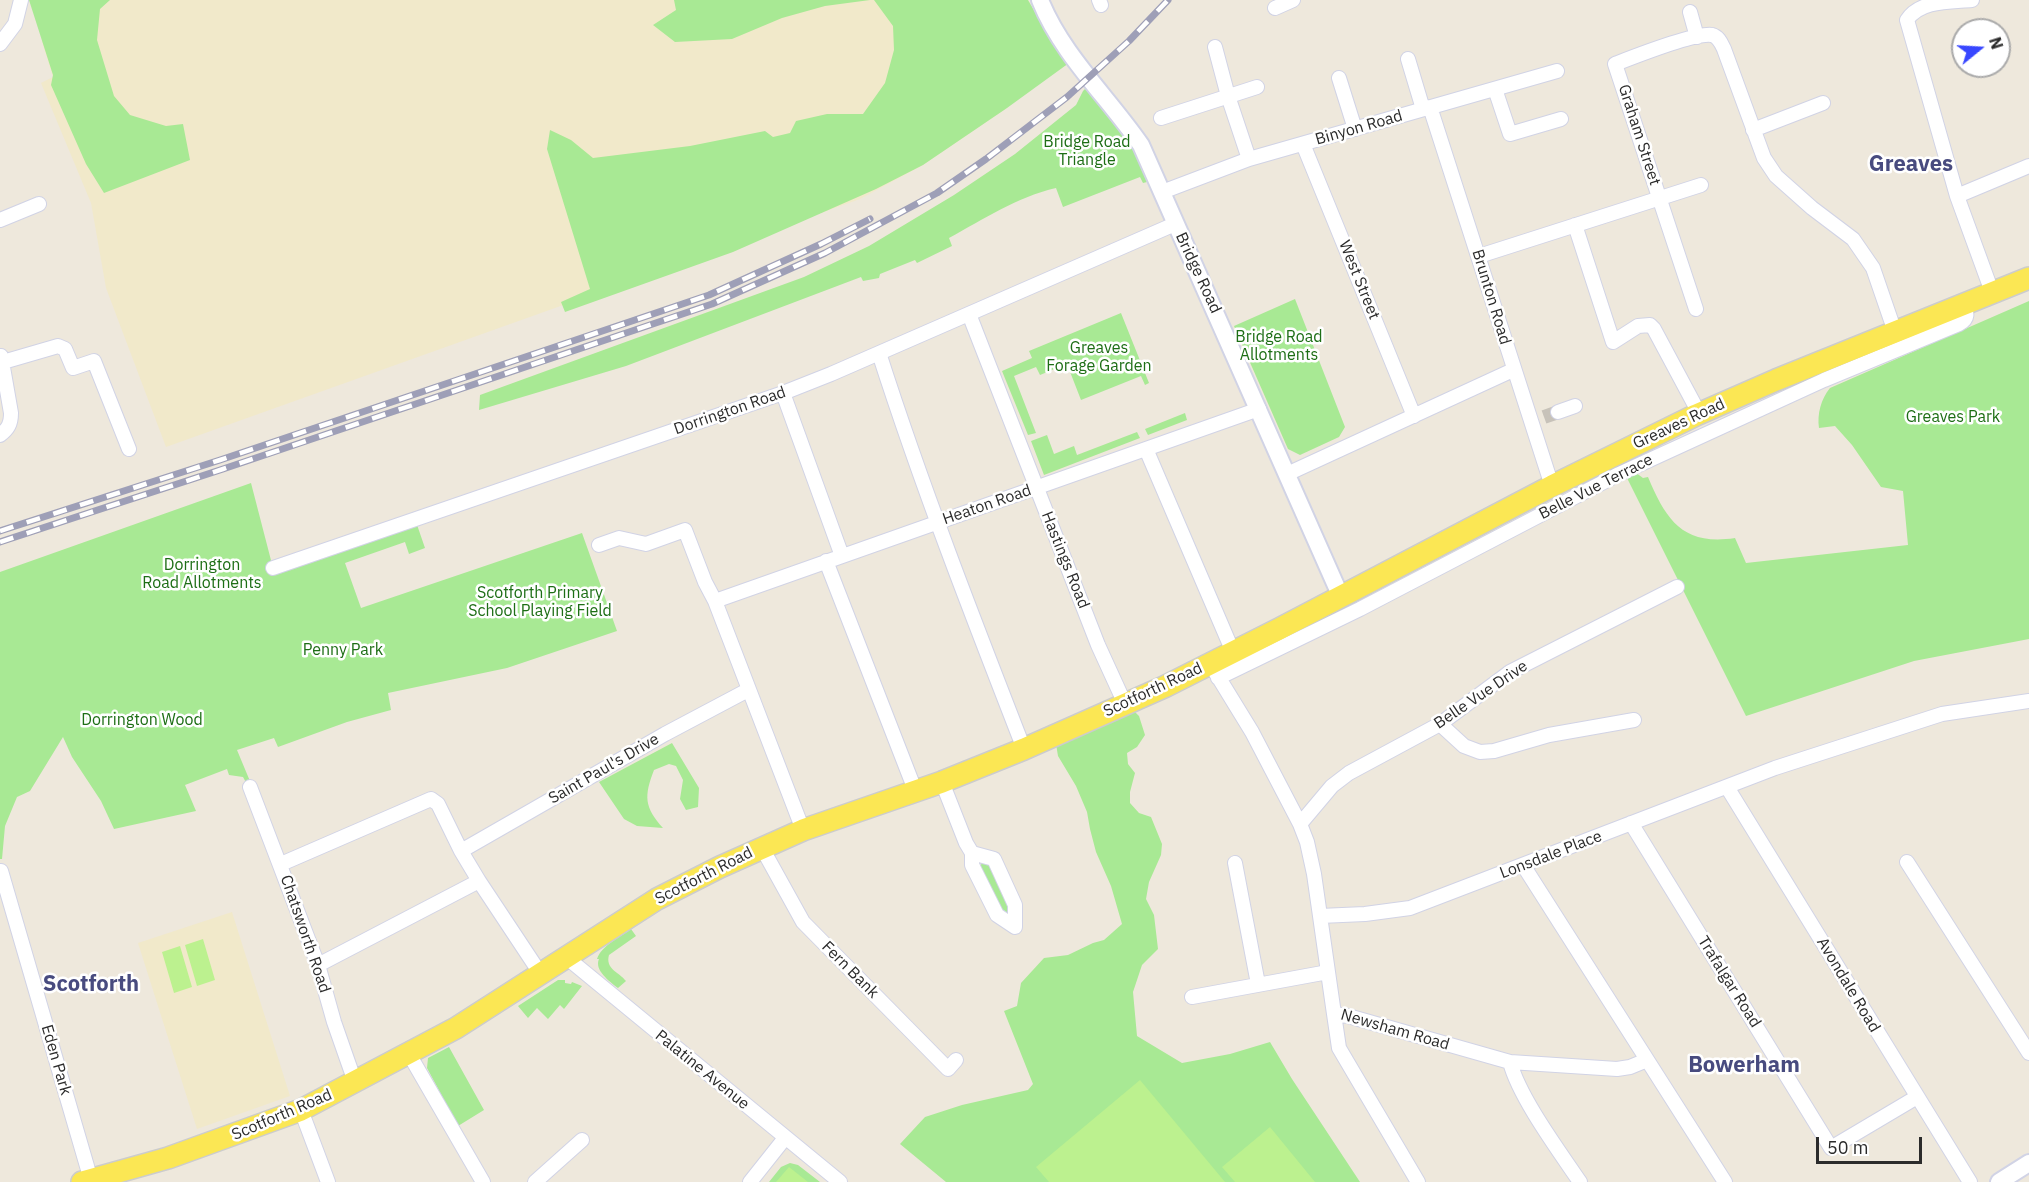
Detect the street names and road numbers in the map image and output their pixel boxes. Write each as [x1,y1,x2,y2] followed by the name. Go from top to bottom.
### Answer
[1614,82,1664,188] street label: Graham Street
[1313,106,1405,150] street label: Binyon Road
[1171,229,1225,317] street label: Bridge Road
[1334,238,1384,322] street label: West Street
[1467,247,1515,347] street label: Brunton Road
[671,383,789,439] street label: Dorrington Road
[1630,394,1728,454] street label: Greaves Road
[1536,450,1656,524] street label: Belle Vue Terrace
[940,481,1034,529] street label: Heaton Road
[1037,509,1093,611] street label: Hastings Road
[1431,657,1531,733] street label: Belle Vue Drive
[1100,659,1206,721] street label: Scotforth Road
[545,730,663,808] street label: Saint Paul's Drive
[1497,827,1605,883] street label: Lonsdale Place
[652,843,756,909] street label: Scotforth Road
[276,873,334,995] street label: Chatsworth Road
[1693,933,1765,1031] street label: Trafalgar Road
[1812,934,1884,1036] street label: Avondale Road
[818,938,882,1002] street label: Fern Bank
[1338,1005,1452,1055] street label: Newsham Road
[37,1023,75,1097] street label: Eden Park
[651,1026,753,1114] street label: Palatine Avenue
[229,1085,335,1145] street label: Scotforth Road

